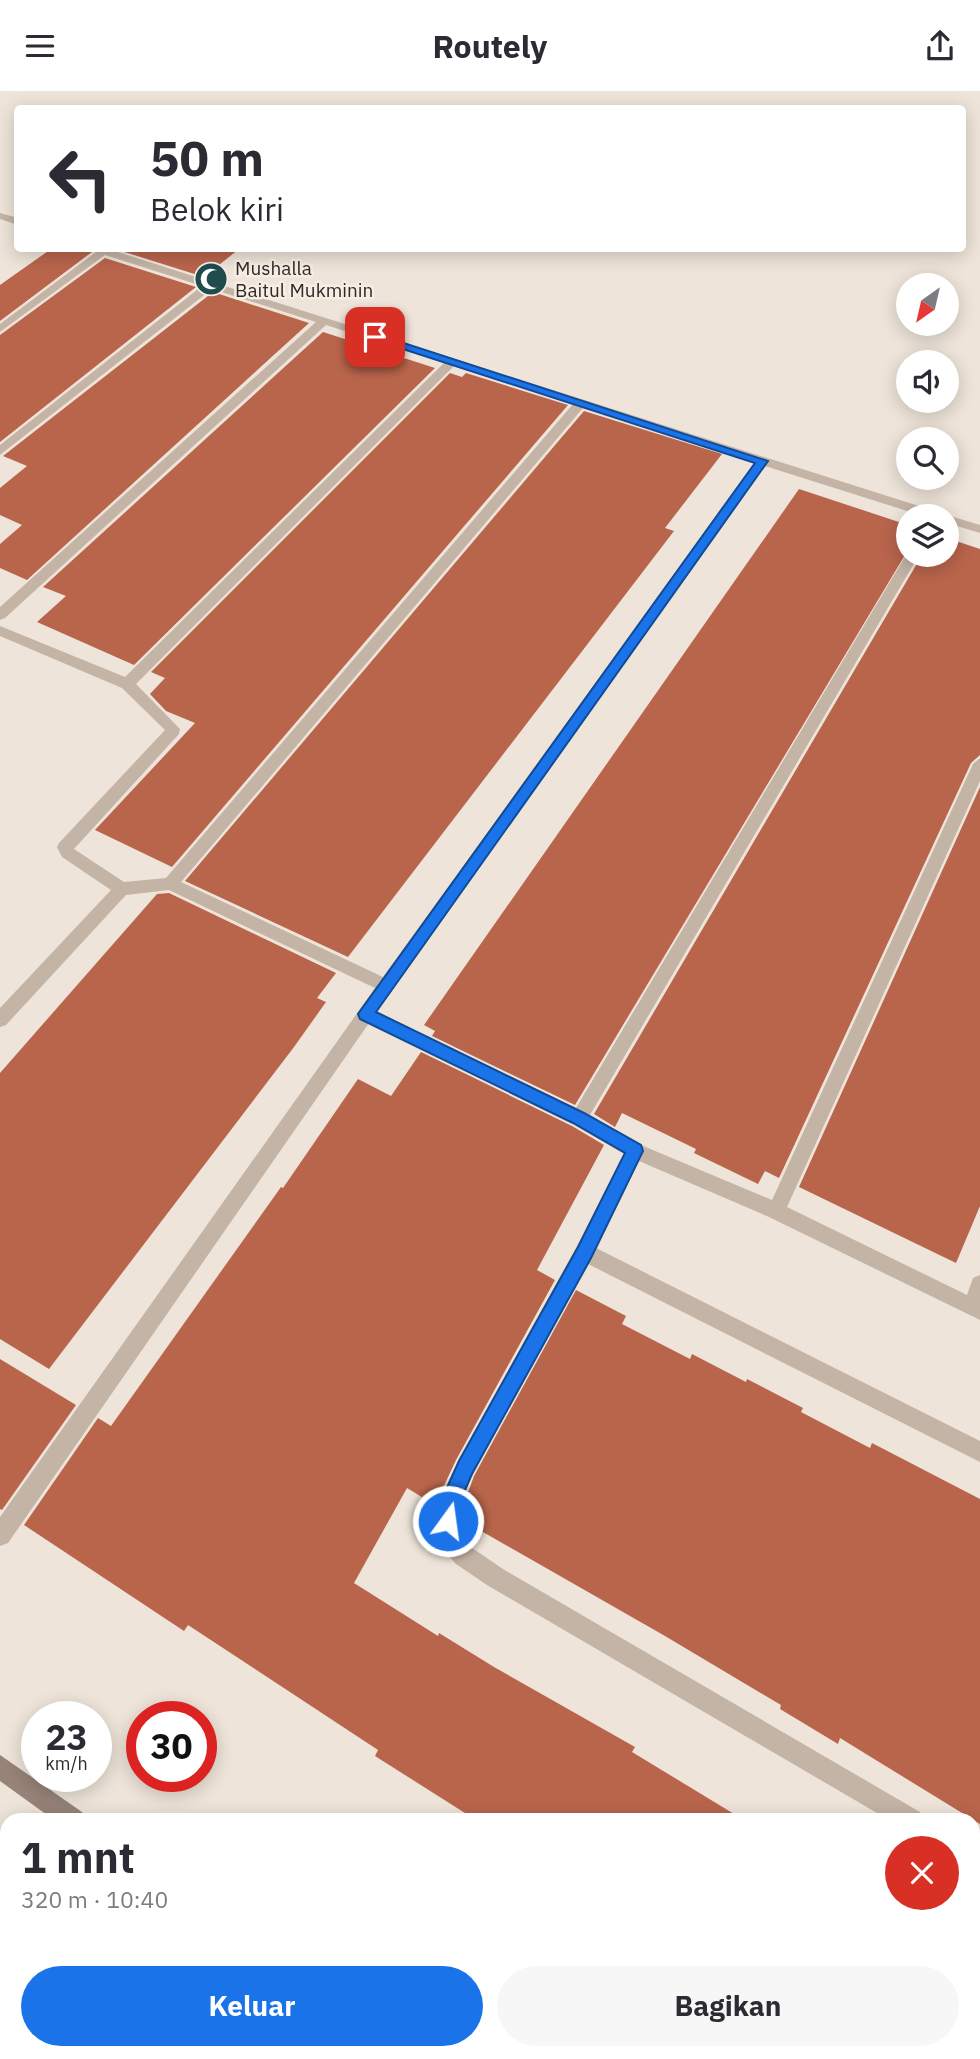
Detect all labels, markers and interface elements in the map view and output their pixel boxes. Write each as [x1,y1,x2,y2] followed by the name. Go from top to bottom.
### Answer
[433,25,547,67] text: Routely
[21,27,59,65] icon: menu
[921,27,959,65] icon: share
[150,126,264,189] text: 50 m
[35,133,126,224] icon: left
[150,188,284,230] text: Belok kiri
[235,256,373,302] place label: Mushalla Baitul Mukminin
[192,260,230,298] mosque icon: Mushalla Baitul Mukminin
[896,273,959,336] north arrow
[896,273,959,567] map controls
[345,307,405,367] pin
[356,318,394,356] icon: arrive
[896,350,959,413] button: sound
[896,427,959,490] button: search
[896,504,959,567] button: layers
[411,1484,485,1558] position arrow
[126,1701,217,1792] speed limit sign: 30
[45,1714,88,1760] text: 23
[45,1752,88,1775] text: km/h
[21,1830,135,1885] text: 1 mnt
[885,1836,959,1910] button: close
[21,1884,168,1914] text: 320 m · 10:40
[21,1966,483,2046] button: Keluar
[497,1966,959,2046] button: Bagikan

